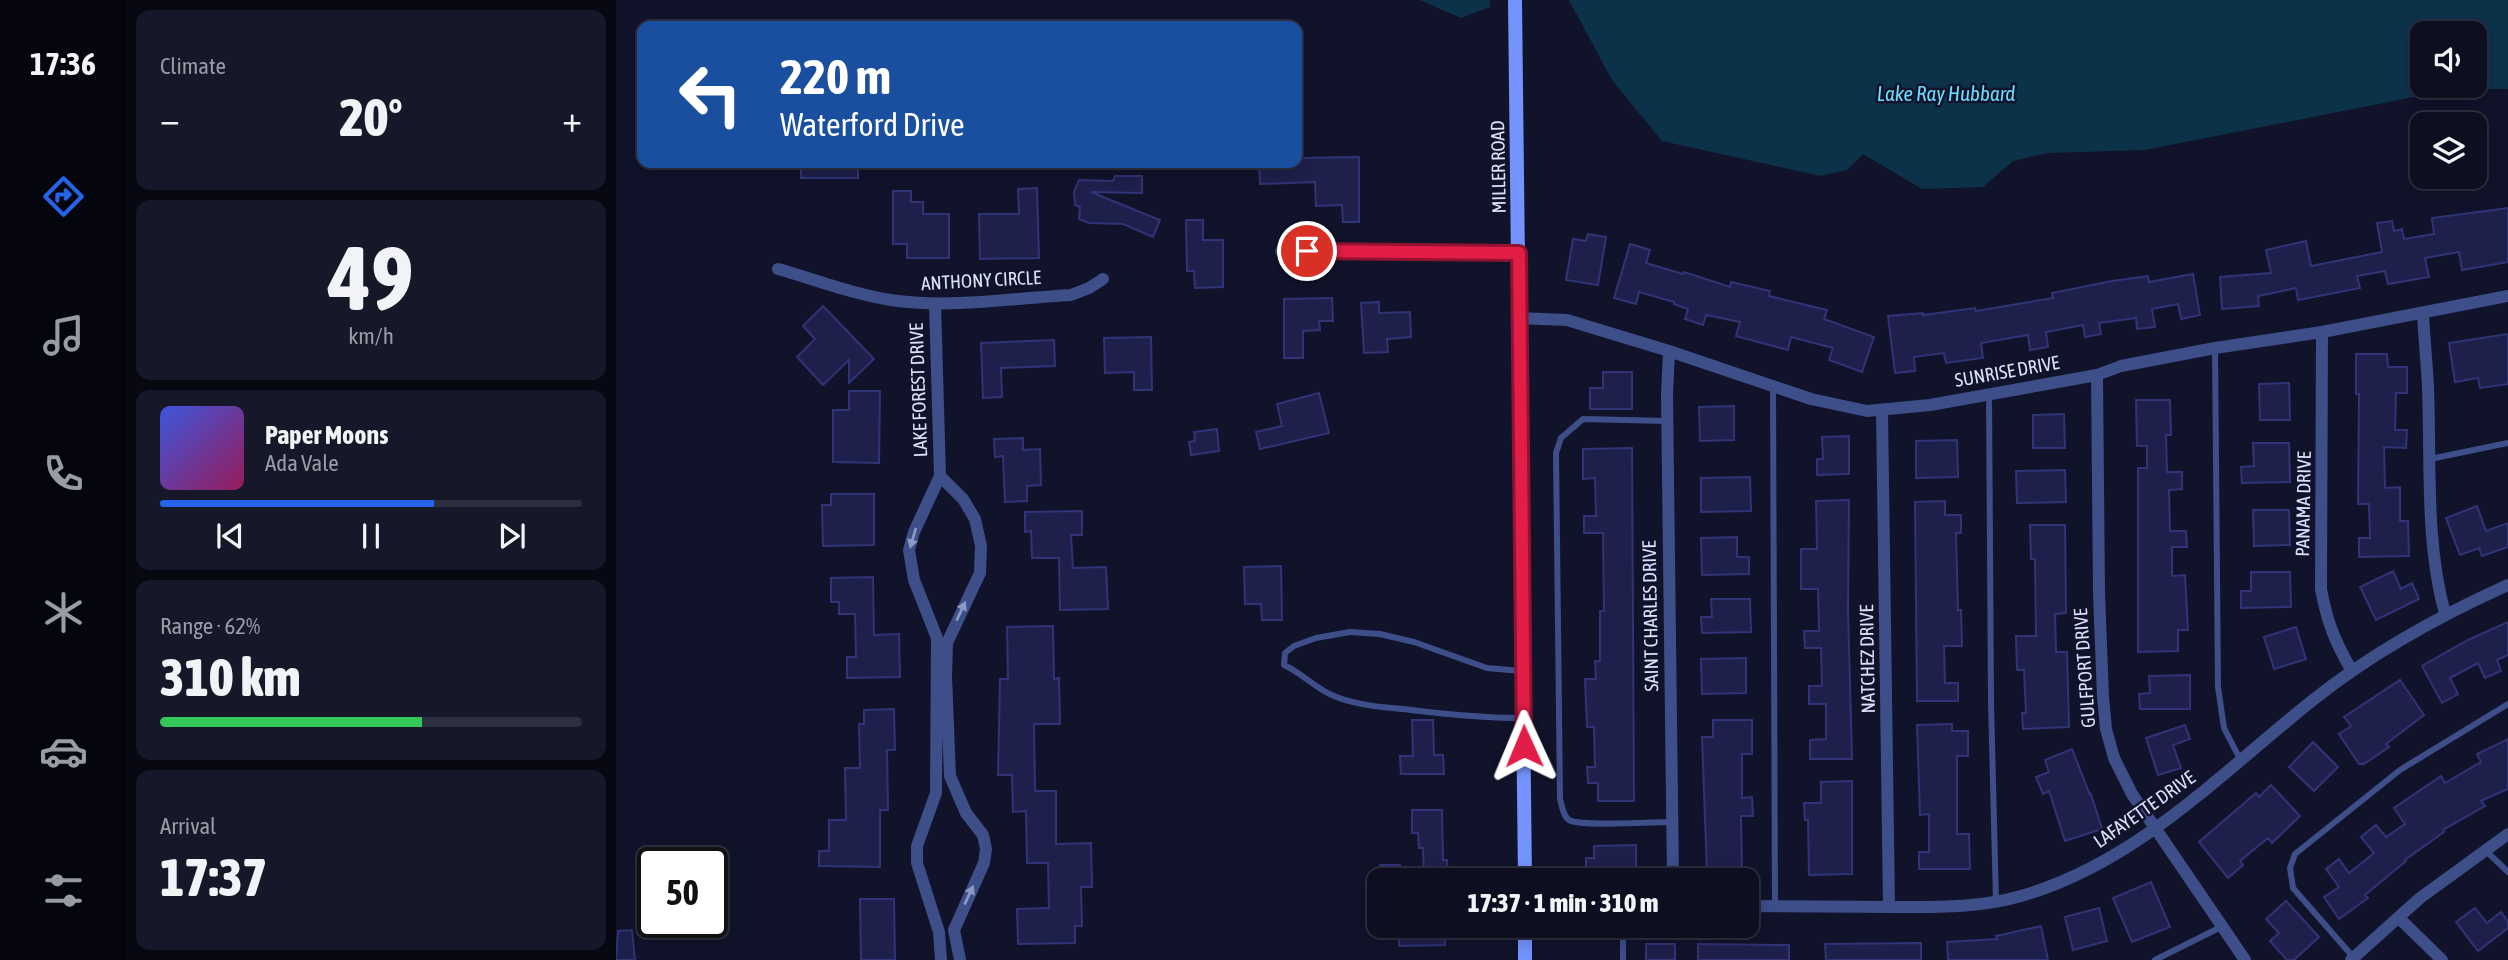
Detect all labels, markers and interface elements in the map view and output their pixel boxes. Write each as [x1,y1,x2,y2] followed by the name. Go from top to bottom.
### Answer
[2410,21,2487,189] map controls
[2410,21,2487,98] button: sound
[30,45,96,82] text: 17:36
[780,48,891,104] text: 220 m
[665,49,756,140] icon: left
[160,53,226,79] text: Climate
[1877,81,2015,105] water label: Lake Ray Hubbard
[339,87,403,147] text: 20°
[160,97,180,140] text: −
[562,97,582,140] text: +
[780,106,965,143] text: Waterford Drive
[2410,112,2487,189] button: layers
[1486,120,1510,214] street label: MILLER ROAD
[39,172,88,221] icon: directions
[1277,221,1337,281] pin
[328,225,414,329] text: 49
[1288,232,1326,270] icon: arrive
[921,266,1041,294] street label: ANTHONY CIRCLE
[39,311,88,360] icon: music
[905,322,931,458] street label: LAKE FOREST DRIVE
[348,323,394,349] text: km/h
[1953,351,2061,391] street label: SUNRISE DRIVE
[265,420,388,450] text: Paper Moons
[39,449,88,498] icon: phone
[265,450,339,476] text: Ada Vale
[2291,451,2315,557] street label: PANAMA DRIVE
[211,517,249,555] icon: previous
[352,517,390,555] icon: pause
[493,517,531,555] icon: next
[907,527,918,549] one-way arrow
[1638,540,1662,692] street label: SAINT CHARLES DRIVE
[39,588,88,637] icon: climate
[956,601,967,621] one-way arrow
[1855,604,1879,714] street label: NATCHEZ DRIVE
[2069,608,2099,728] street label: GULFPORT DRIVE
[160,613,260,639] text: Range · 62%
[160,647,301,707] text: 310 km
[1487,709,1561,783] position arrow
[39,727,88,776] icon: car
[2089,766,2199,852] street label: LAFAYETTE DRIVE
[160,813,216,839] text: Arrival
[160,847,267,907] text: 17:37
[637,847,728,938] speed limit sign: 50
[39,866,88,915] icon: filters
[964,885,975,906] one-way arrow
[1468,888,1658,918] text: 17:37 · 1 min · 310 m

